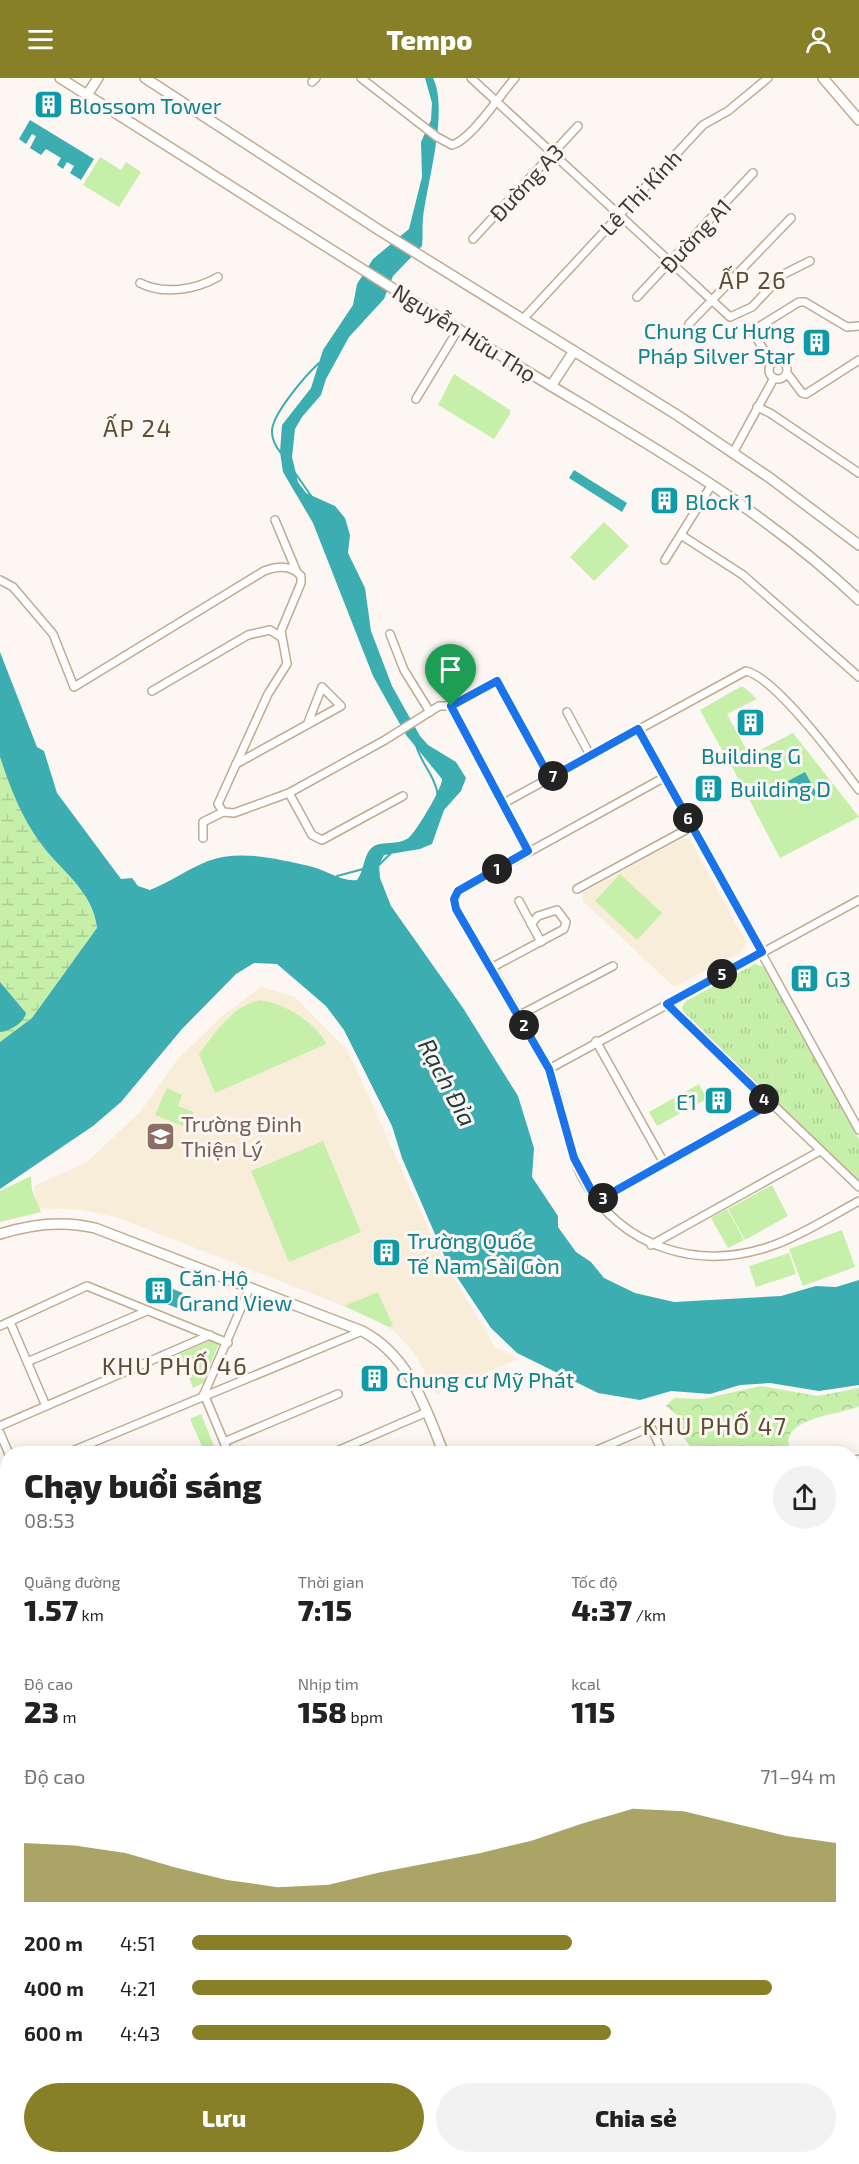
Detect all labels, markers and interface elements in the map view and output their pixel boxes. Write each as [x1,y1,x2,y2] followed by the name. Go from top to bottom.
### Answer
[24,23,57,56] icon: menu
[386,23,473,55] text: Tempo
[802,23,835,56] icon: person
[32,89,64,121] building icon: Blossom Tower
[69,92,222,118] place label: Blossom Tower
[484,138,568,226] street label: Đường A3
[594,144,686,240] street label: Lê Thị Kỉnh
[654,193,736,277] street label: Đường A1
[719,265,787,294] district label: ẤP 26
[389,277,541,387] street label: Nguyễn Hữu Thọ
[638,317,795,368] place label: Chung Cư Hưng Pháp Silver Star
[800,327,832,359] building icon: Chung Cư Hưng Pháp Silver Star
[103,413,173,442] district label: ẤP 24
[648,485,680,517] building icon: Block 1
[685,488,753,514] place label: Block 1
[425,644,476,706] pin
[434,653,467,686] icon: arrive
[735,707,767,739] building icon: Building G
[701,742,801,768] place label: Building G
[538,761,568,791] pin: 7
[549,766,557,785] text: 7
[693,772,725,804] building icon: Building D
[730,775,831,801] place label: Building D
[673,803,703,833] pin: 6
[683,808,693,827] text: 6
[482,854,512,884] pin: 1
[494,859,500,878] text: 1
[707,959,737,989] pin: 5
[788,962,820,994] building icon: G3
[718,964,726,983] text: 5
[825,965,851,991] place label: G3
[509,1010,539,1040] pin: 2
[519,1015,529,1034] text: 2
[413,1033,483,1131] water label: Rạch Đỉa
[749,1084,779,1114] pin: 4
[702,1085,734,1117] building icon: E1
[676,1088,697,1114] place label: E1
[759,1089,769,1108] text: 4
[181,1110,302,1161] place label: Trường Đinh Thiện Lý
[144,1120,176,1152] school or university icon: Trường Đinh Thiện Lý
[588,1183,618,1213] pin: 3
[598,1188,608,1207] text: 3
[407,1227,560,1278] place label: Trường Quốc Tế Nam Sài Gòn
[370,1237,402,1269] building icon: Trường Quốc Tế Nam Sài Gòn
[179,1264,292,1315] place label: Căn Hộ Grand View
[142,1274,174,1306] building icon: Căn Hộ Grand View
[102,1350,248,1380] district label: KHU PHỐ 46
[359,1363,391,1395] building icon: Chung cư Mỹ Phát
[396,1366,574,1392] place label: Chung cư Mỹ Phát
[642,1410,788,1440] district label: KHU PHỐ 47
[24,1465,262,1505] text: Chạy buổi sáng
[773,1466,836,1529] button: share
[24,1508,75,1532] text: 08:53
[24,1572,121,1591] text: Quãng đường
[298,1572,364,1591] text: Thời gian
[571,1572,618,1591] text: Tốc độ
[24,1591,78,1627] text: 1.57
[298,1591,352,1627] text: 7:15
[571,1591,632,1627] text: 4:37
[78,1605,104,1624] text: km
[632,1605,666,1624] text: /km
[24,1674,73,1693] text: Độ cao
[298,1674,359,1693] text: Nhịp tim
[571,1674,601,1693] text: kcal
[24,1693,59,1729] text: 23
[298,1693,347,1729] text: 158
[571,1693,615,1729] text: 115
[59,1707,77,1726] text: m
[347,1707,383,1726] text: bpm
[24,1764,85,1788] text: Độ cao
[760,1764,836,1788] text: 71–94 m
[24,1931,83,1955] text: 200 m
[120,1931,156,1955] text: 4:51
[24,1976,84,2000] text: 400 m
[120,1976,156,2000] text: 4:21
[24,2021,83,2045] text: 600 m
[120,2021,160,2045] text: 4:43
[24,2083,424,2152] button: Lưu
[436,2083,836,2152] button: Chia sẻ

